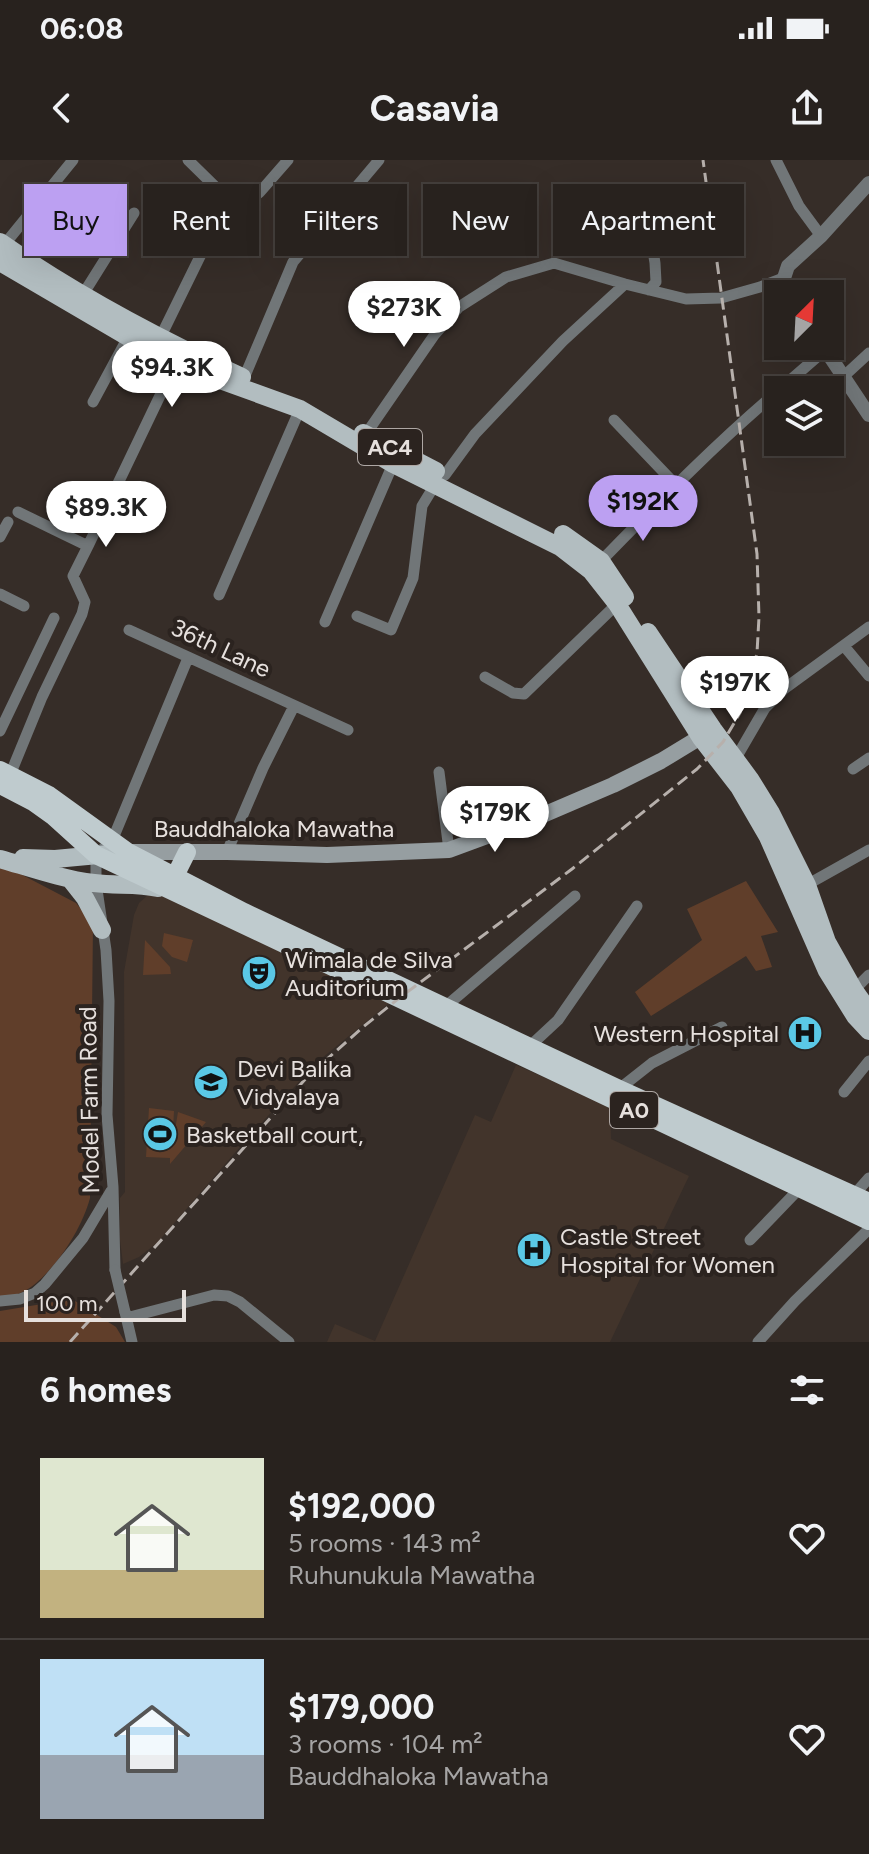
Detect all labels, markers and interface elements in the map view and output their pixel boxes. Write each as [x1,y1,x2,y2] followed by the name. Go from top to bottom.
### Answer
[40,10,124,47] text: 06:08
[40,86,84,130] icon: back
[785,86,829,130] icon: share
[370,87,499,130] text: Casavia
[24,184,127,256] chip: Buy
[143,184,259,256] chip: Rent
[275,184,407,256] chip: Filters
[423,184,537,256] chip: New
[553,184,744,256] chip: Apartment
[764,280,844,360] north arrow
[764,280,844,456] map controls
[348,281,460,349] pin: $273K
[366,291,442,323] text: $273K
[107,341,237,409] pin: $94.3K
[130,351,214,383] text: $94.3K
[764,376,844,456] button: layers
[358,429,422,465] road number: AC4
[587,475,699,543] pin: $192K
[41,481,171,549] pin: $89.3K
[607,485,679,517] text: $192K
[64,491,148,523] text: $89.3K
[167,612,275,684] street label: 36th Lane
[679,656,791,724] pin: $197K
[699,666,771,698] text: $197K
[439,786,551,854] pin: $179K
[459,796,531,828] text: $179K
[154,814,394,843] street label: Bauddhaloka Mawatha
[285,945,453,1002] place label: Wimala de Silva Auditorium
[240,954,278,992] theatre icon: Wimala de Silva Auditorium
[73,1006,105,1194] street label: Model Farm Road
[786,1014,824,1052] hospital icon: Western Hospital
[594,1019,779,1048] place label: Western Hospital
[237,1054,352,1111] place label: Devi Balika Vidyalaya
[192,1063,230,1101] school or university icon: Devi Balika Vidyalaya
[610,1092,658,1128] road number: A0
[141,1115,179,1153] sports icon: Basketball court,
[186,1120,363,1149] place label: Basketball court,
[560,1222,775,1279] place label: Castle Street Hospital for Women
[515,1231,553,1269] hospital icon: Castle Street Hospital for Women
[24,1286,186,1322] scale bar
[36,1290,97,1317] text: 100 m
[785,1368,829,1412] icon: filters
[40,1370,171,1411] text: 6 homes
[288,1486,435,1527] text: $192,000
[104,1490,200,1586] icon: home
[785,1516,829,1560] icon: heart
[288,1527,481,1559] text: 5 rooms · 143 m²
[288,1559,535,1591] text: Ruhunukula Mawatha
[288,1687,435,1728] text: $179,000
[104,1691,200,1787] icon: home
[785,1717,829,1761] icon: heart
[288,1728,483,1760] text: 3 rooms · 104 m²
[288,1760,549,1792] text: Bauddhaloka Mawatha

